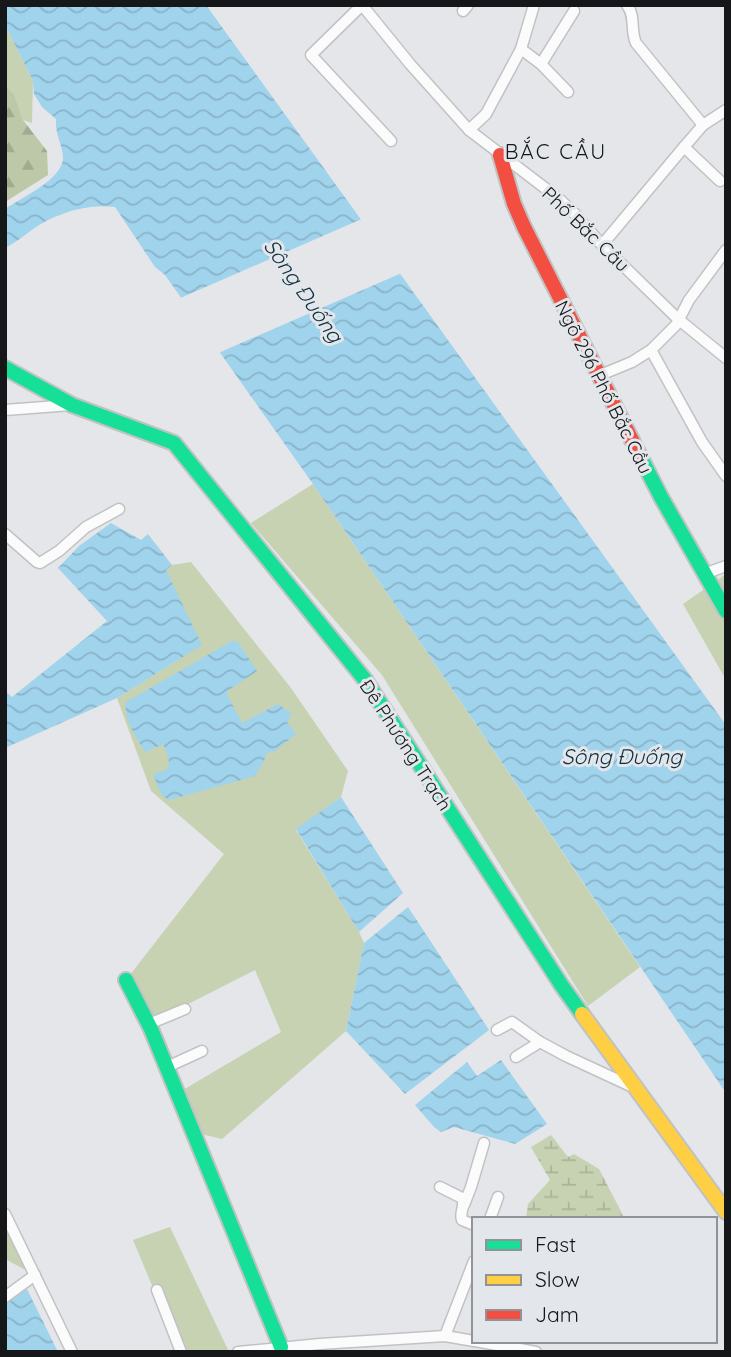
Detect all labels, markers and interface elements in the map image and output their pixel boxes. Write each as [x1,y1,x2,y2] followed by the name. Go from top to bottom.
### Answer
[505,136,607,164] district label: BẮC CẦU
[537,181,635,277] street label: Phố Bắc Cầu
[259,234,350,349] water label: Sông Đuống
[550,296,658,478] street label: Ngõ 296 Phố Bắc Cầu
[355,675,457,815] street label: Đê Phương Trạch
[562,743,684,769] water label: Sông Đuống
[472,1217,717,1343] legend
[535,1231,576,1257] text: Fast
[535,1266,580,1292] text: Slow
[535,1301,579,1327] text: Jam

